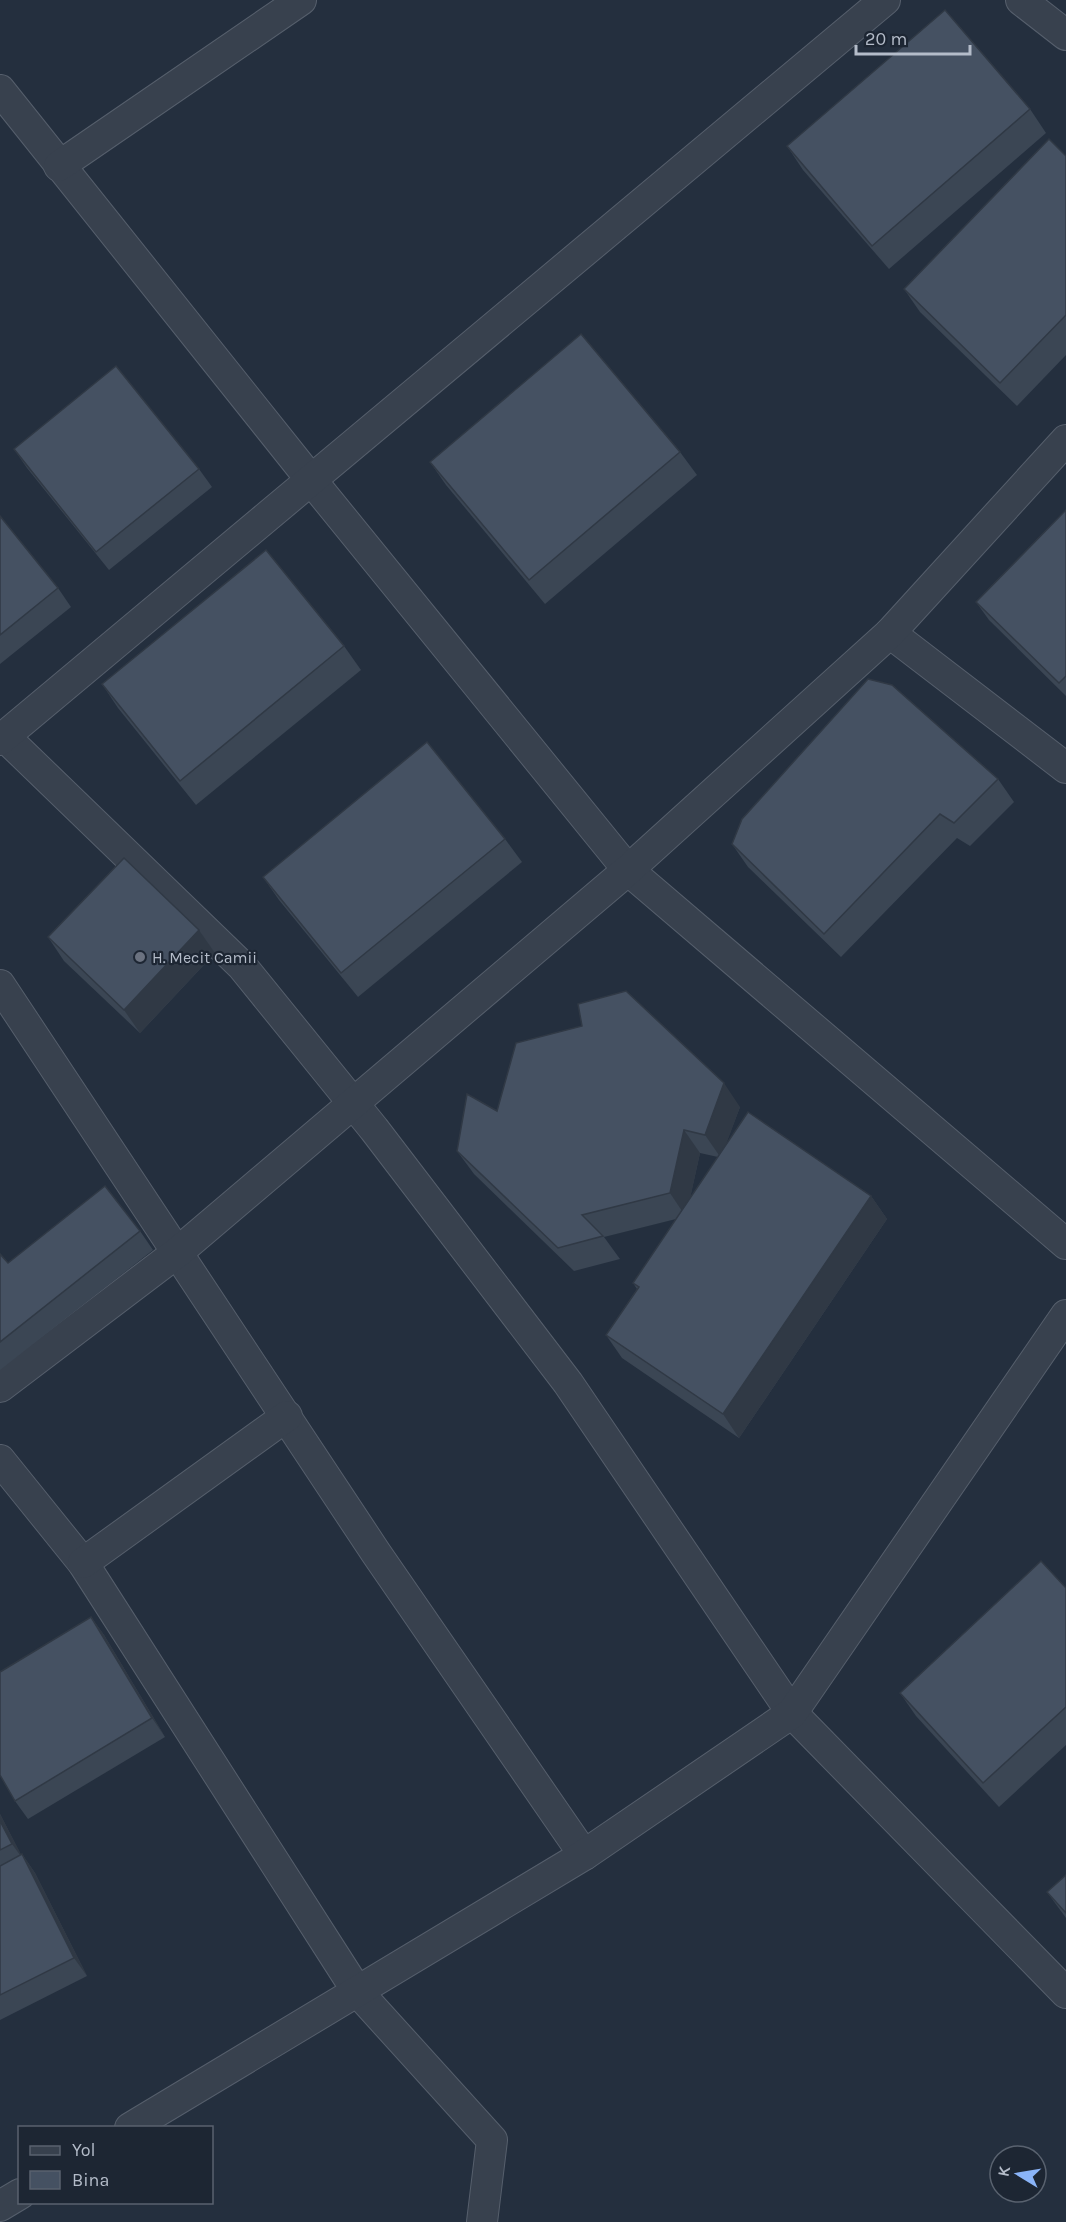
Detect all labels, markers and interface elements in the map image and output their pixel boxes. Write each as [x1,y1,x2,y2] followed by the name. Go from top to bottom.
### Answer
[856,18,970,56] scale bar
[865,28,907,50] text: 20 m
[152,948,257,967] place label: H. Mecit Camii
[133,950,147,964] marker: H. Mecit Camii
[18,2126,213,2204] legend
[72,2139,96,2161] text: Yol
[988,2144,1048,2204] north arrow
[993,2164,1014,2178] text: K
[72,2169,109,2191] text: Bina

